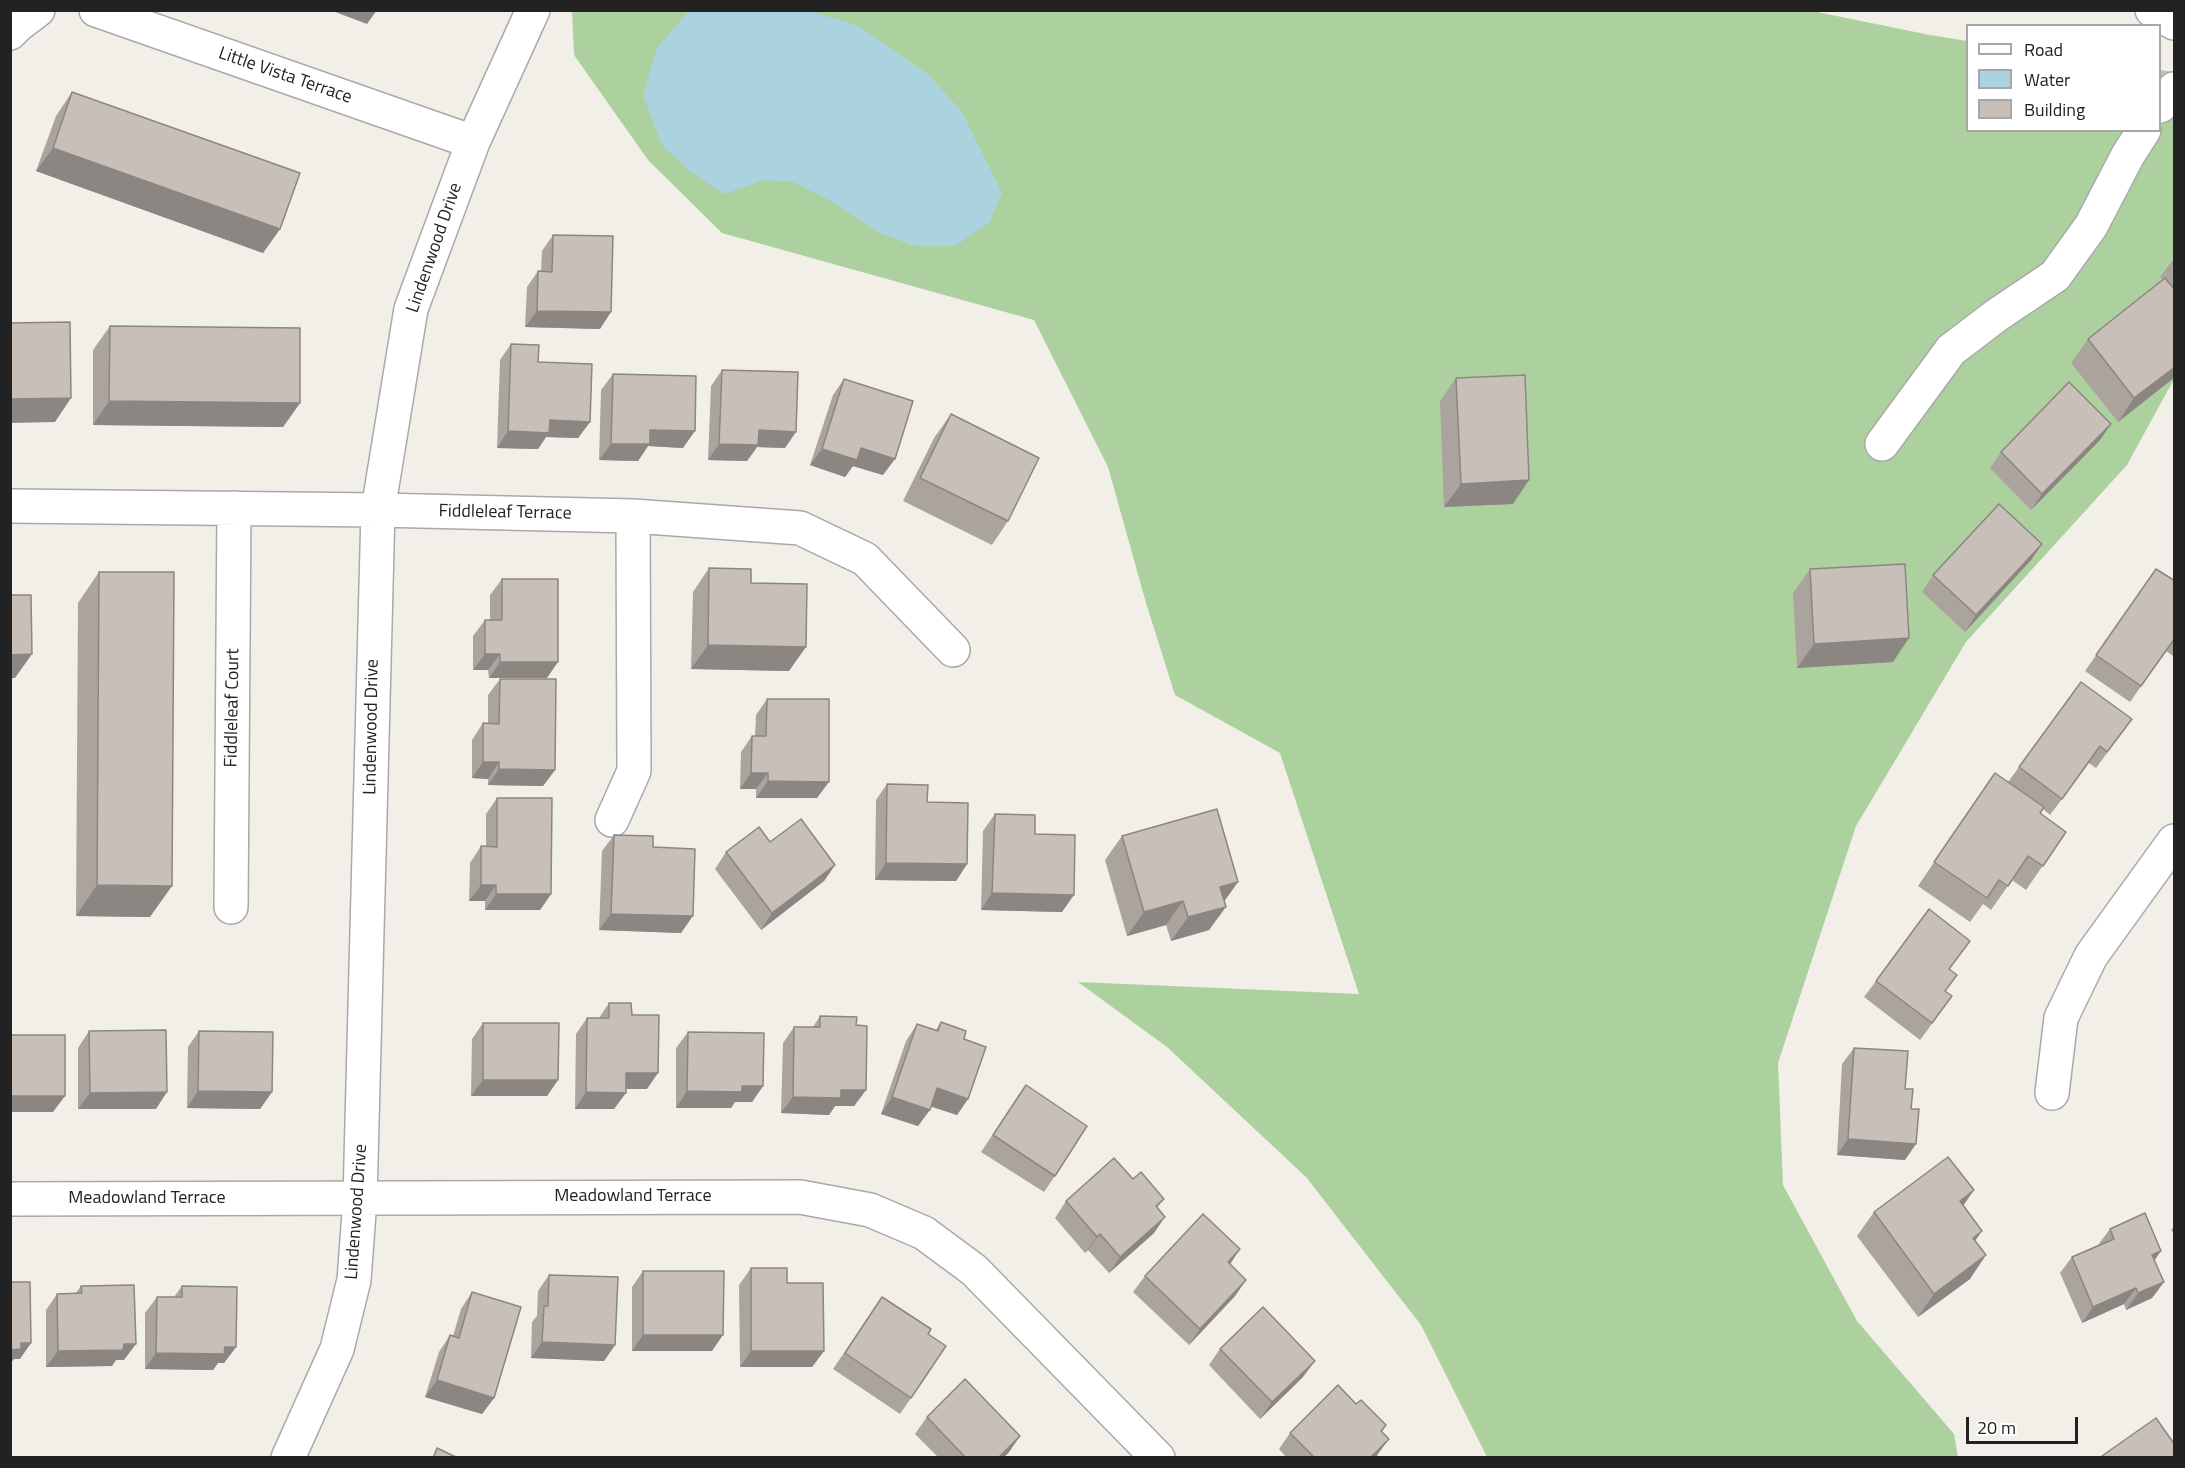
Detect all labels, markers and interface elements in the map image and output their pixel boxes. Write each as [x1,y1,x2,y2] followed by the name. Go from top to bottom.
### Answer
[1966,24,2161,132] legend
[2024,36,2063,63] text: Road
[215,43,355,109] street label: Little Vista Terrace
[2024,66,2070,93] text: Water
[2024,96,2085,123] text: Building
[403,180,467,316] street label: Lindenwood Drive
[438,501,572,525] street label: Fiddleleaf Terrace
[221,648,245,768] street label: Fiddleleaf Court
[360,659,384,795] street label: Lindenwood Drive
[341,1143,373,1281] street label: Lindenwood Drive
[554,1186,712,1208] street label: Meadowland Terrace
[68,1188,226,1210] street label: Meadowland Terrace
[1969,1405,2082,1443] scale bar
[1977,1414,2016,1441] text: 20 m

